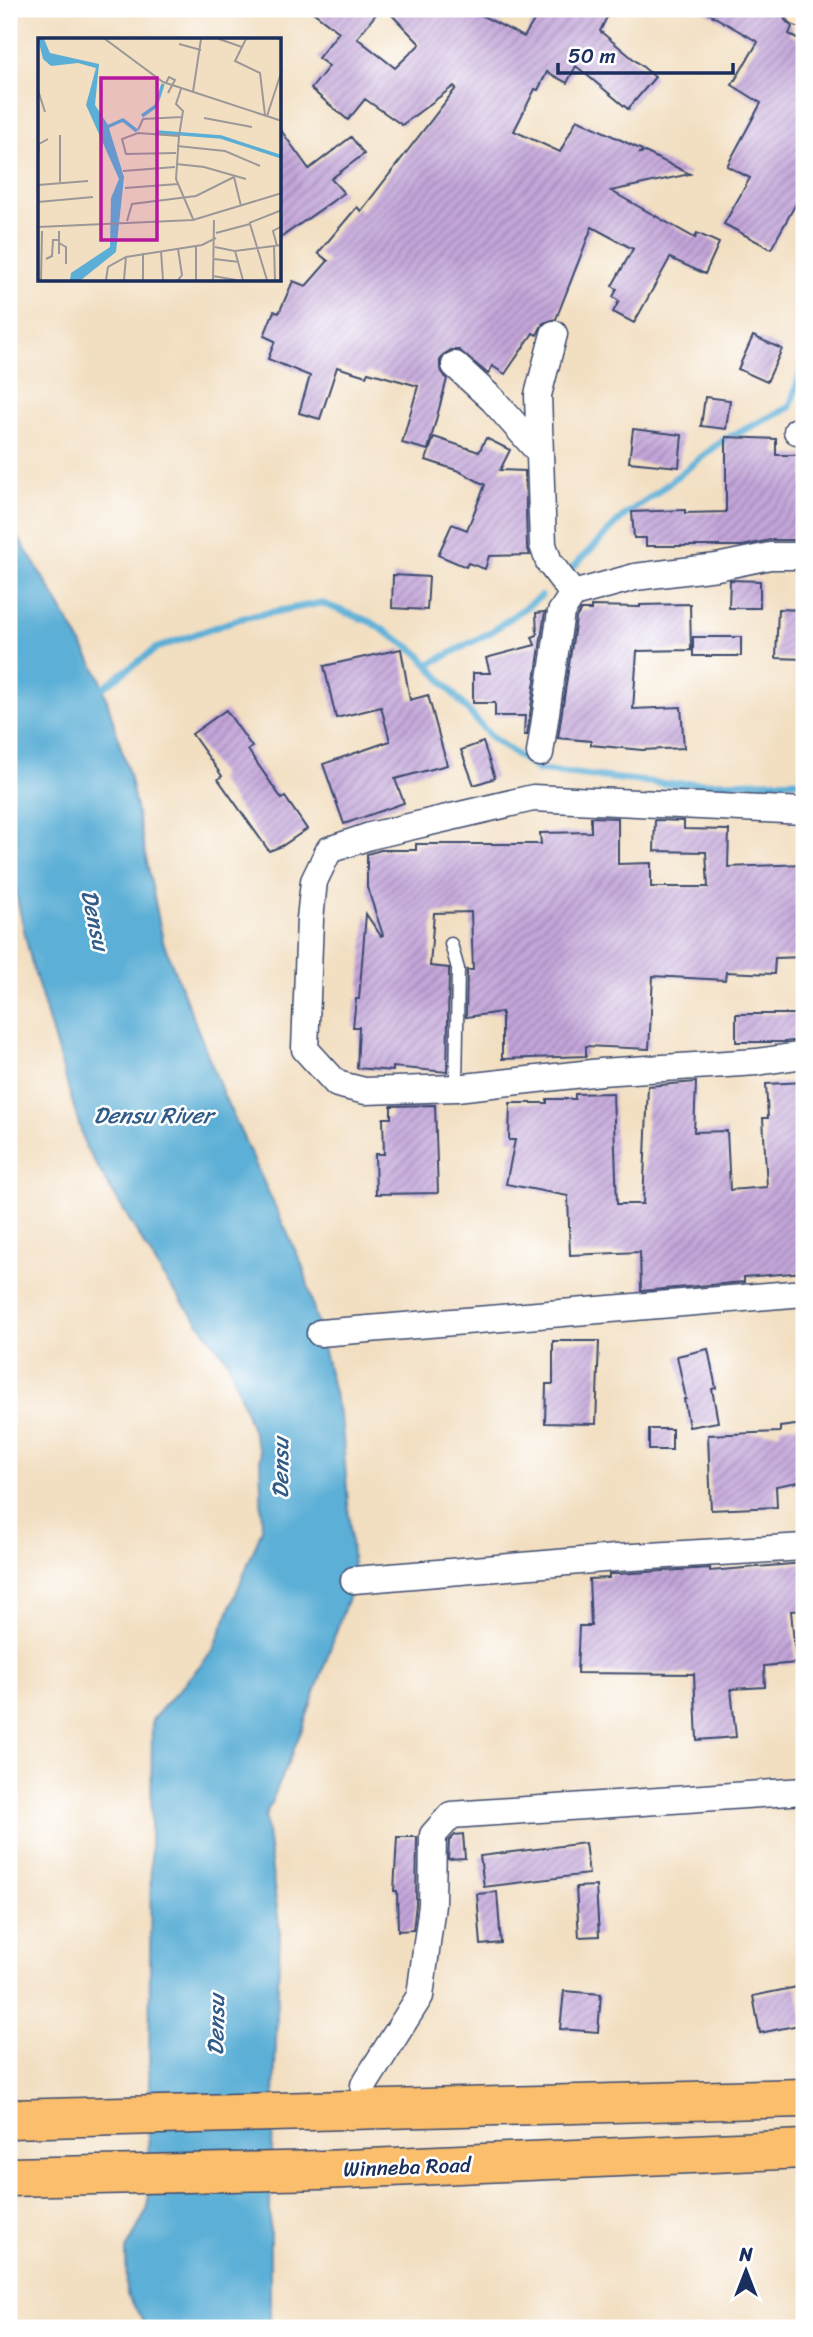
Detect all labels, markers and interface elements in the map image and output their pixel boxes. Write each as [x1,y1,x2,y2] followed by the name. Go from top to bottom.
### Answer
[558,32,732,76] scale bar
[568,37,616,75] text: 50 m
[38,38,282,282] inset map
[69,886,122,957] water label: Densu
[93,1095,217,1136] water label: Densu River
[260,1435,301,1498] water label: Densu
[195,1992,237,2056] water label: Densu
[343,2146,473,2188] street label: Winneba Road
[712,2236,782,2306] north arrow
[738,2238,753,2271] text: N

